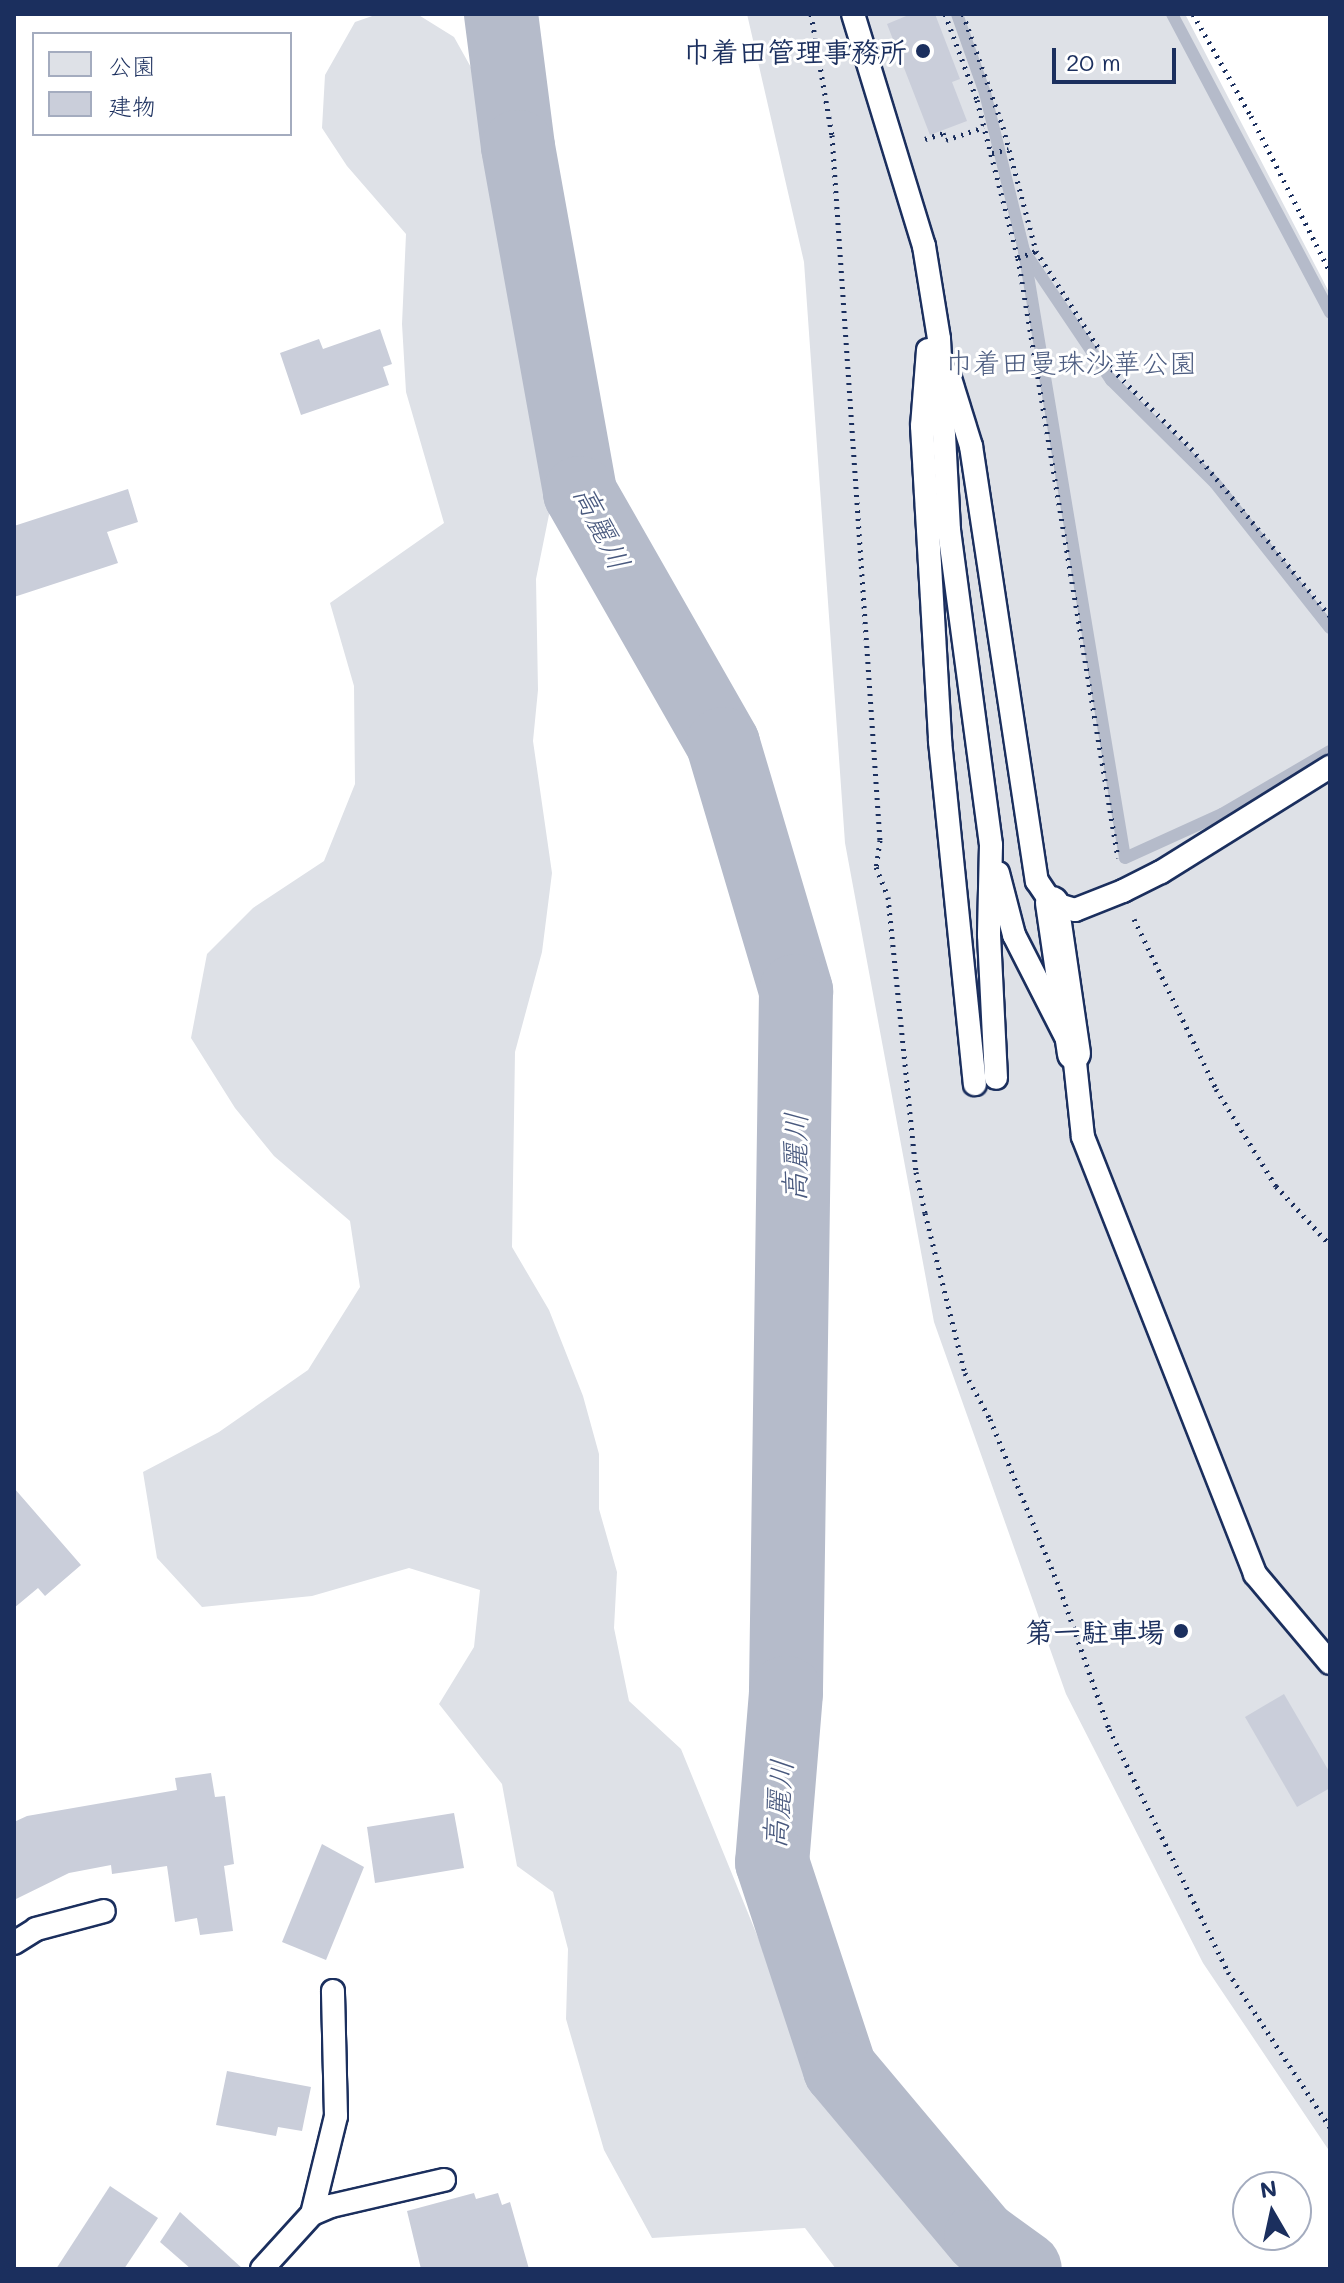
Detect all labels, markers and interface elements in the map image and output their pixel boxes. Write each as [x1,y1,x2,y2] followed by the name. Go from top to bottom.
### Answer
[32,32,292,136] legend
[1056,32,1180,82] scale bar
[683,34,907,68] place label: 巾着田管理事務所
[914,42,932,60] marker: 巾着田管理事務所
[1066,46,1121,77] text: 20 m
[108,50,156,81] text: 公園
[108,90,156,121] text: 建物
[945,345,1197,379] park label: 巾着田曼珠沙華公園
[567,479,639,575] water label: 高麗川
[775,1112,813,1202] water label: 高麗川
[1025,1614,1165,1648] place label: 第一駐車場
[1172,1622,1190,1640] marker: 第一駐車場
[755,1758,799,1850] water label: 高麗川
[1232,2171,1312,2251] north arrow
[1258,2173,1279,2204] text: N

